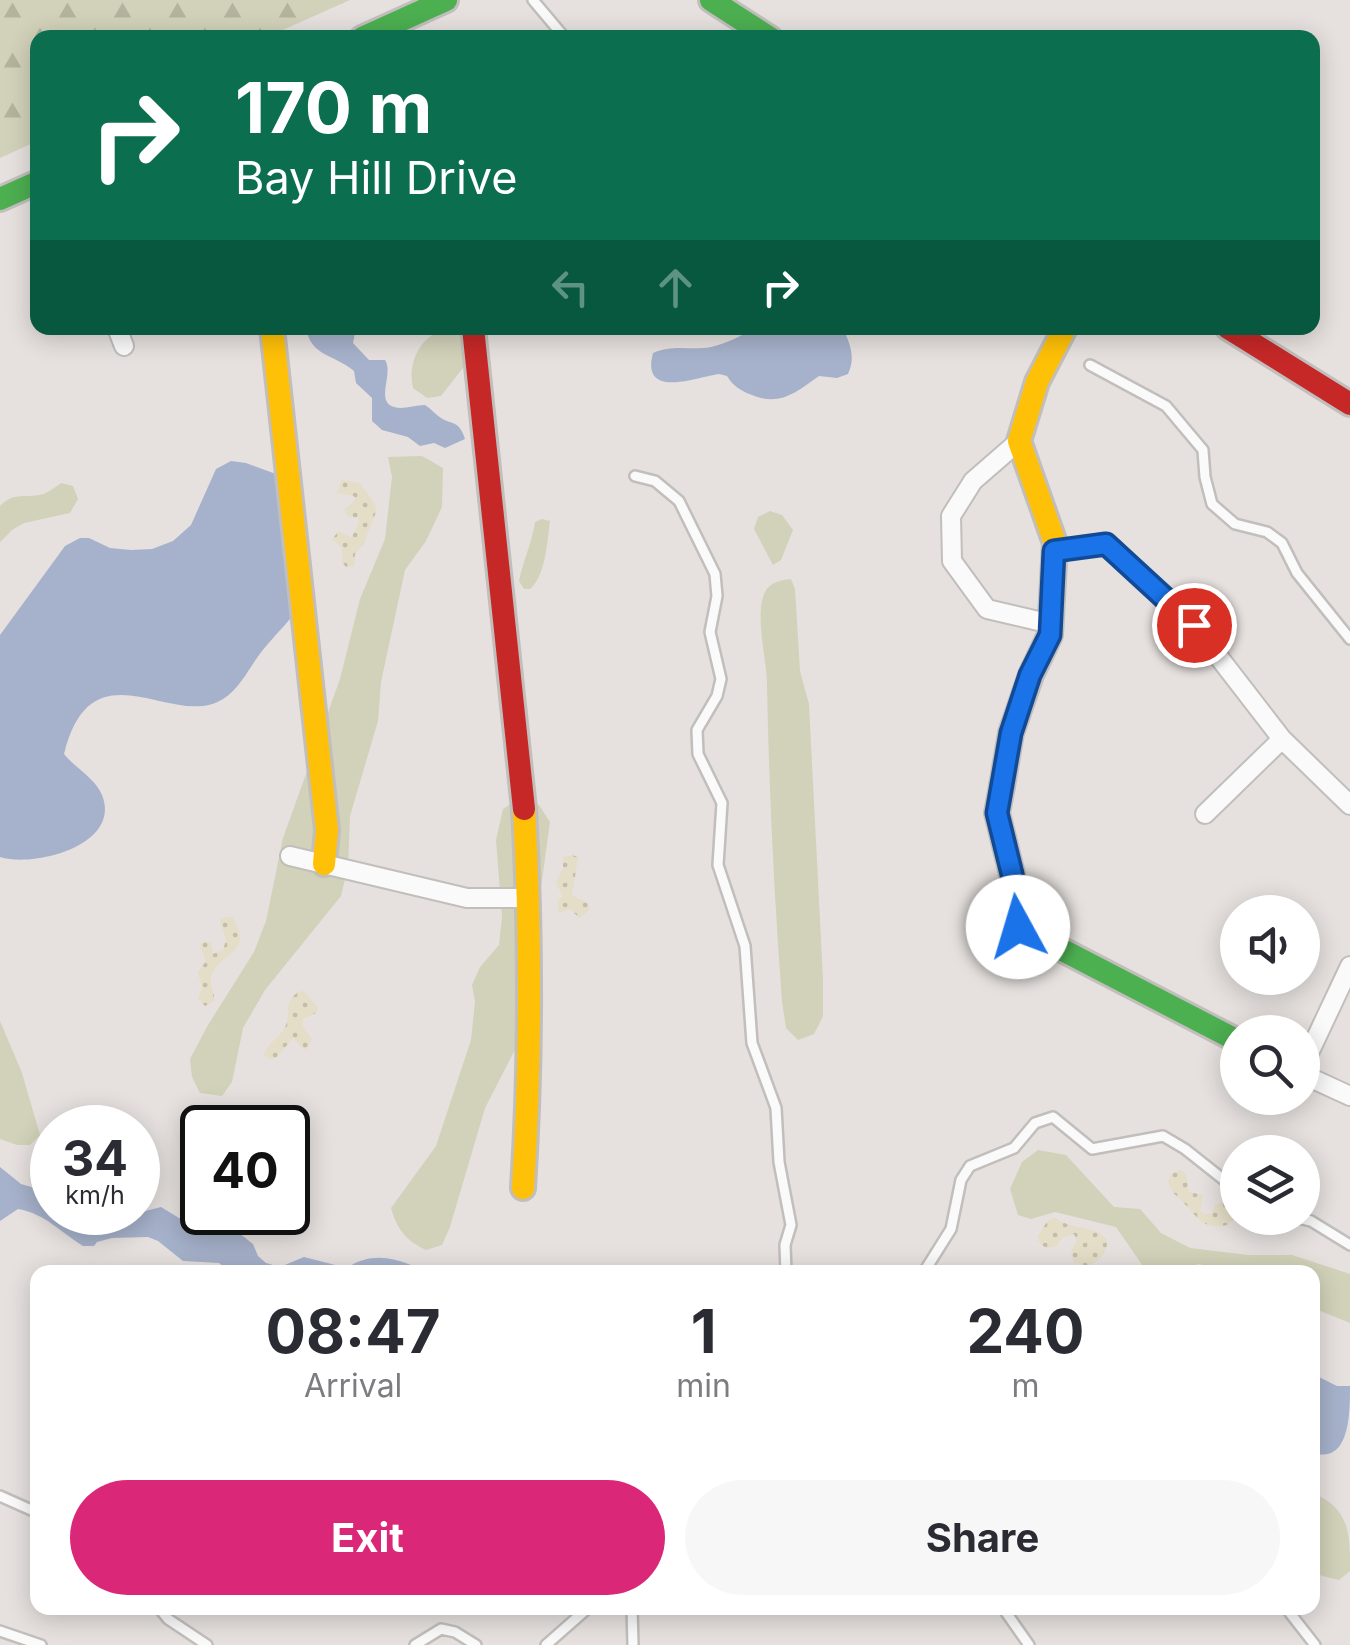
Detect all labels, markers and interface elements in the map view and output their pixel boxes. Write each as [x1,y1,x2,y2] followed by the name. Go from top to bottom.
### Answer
[235,65,432,150] text: 170 m
[70,70,200,200] icon: right
[235,150,517,205] text: Bay Hill Drive
[543,260,598,315] icon: left
[648,260,703,315] icon: ahead
[753,260,808,315] icon: right
[1152,583,1237,668] pin
[1167,598,1222,653] icon: arrive
[966,875,1070,979] position arrow
[1220,895,1320,1235] map controls
[1220,895,1320,995] button: sound
[1220,1015,1320,1115] button: search
[180,1105,310,1235] speed limit sign: 40
[62,1128,128,1188] text: 34
[1220,1135,1320,1235] button: layers
[65,1180,125,1210] text: km/h
[266,1295,441,1367] text: 08:47
[691,1295,717,1367] text: 1
[967,1295,1084,1367] text: 240
[304,1366,402,1405] text: Arrival
[676,1366,731,1405] text: min
[1011,1366,1039,1405] text: m
[70,1480,665,1595] button: Exit
[685,1480,1280,1595] button: Share

